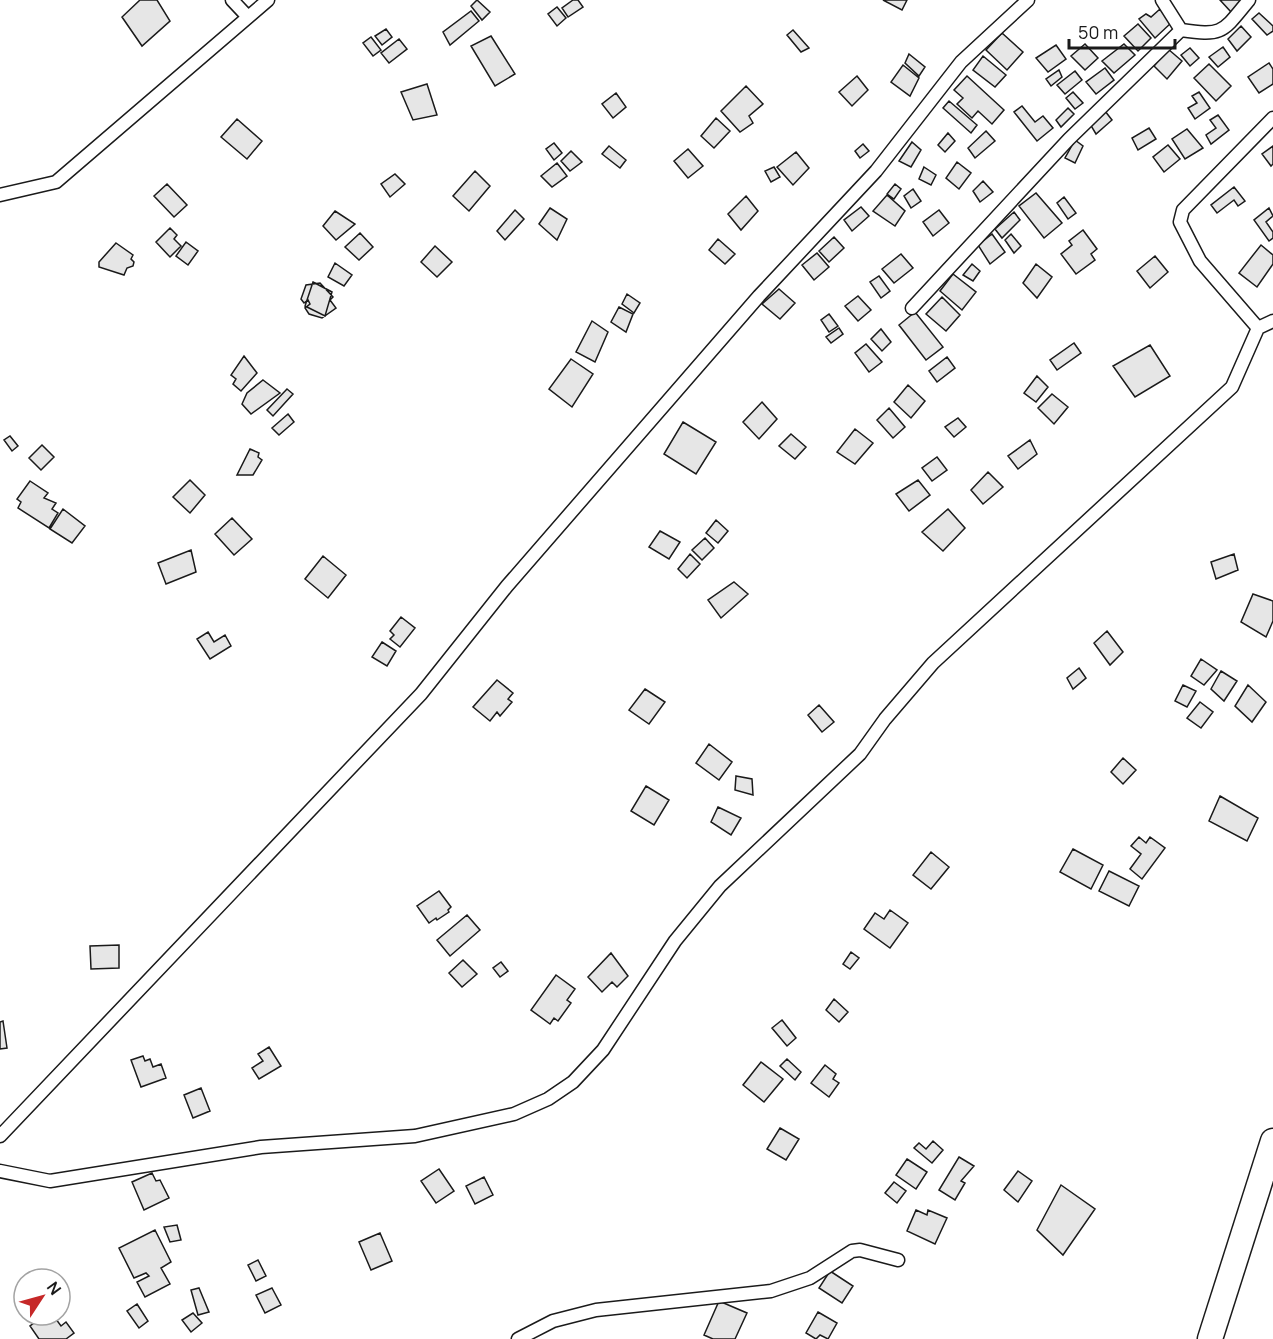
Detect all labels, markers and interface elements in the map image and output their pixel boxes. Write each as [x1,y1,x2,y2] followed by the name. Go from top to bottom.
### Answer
[1069,12,1176,50] scale bar
[1078,20,1118,44] text: 50 m
[12,1267,72,1327] north arrow
[42,1277,66,1299] text: N

